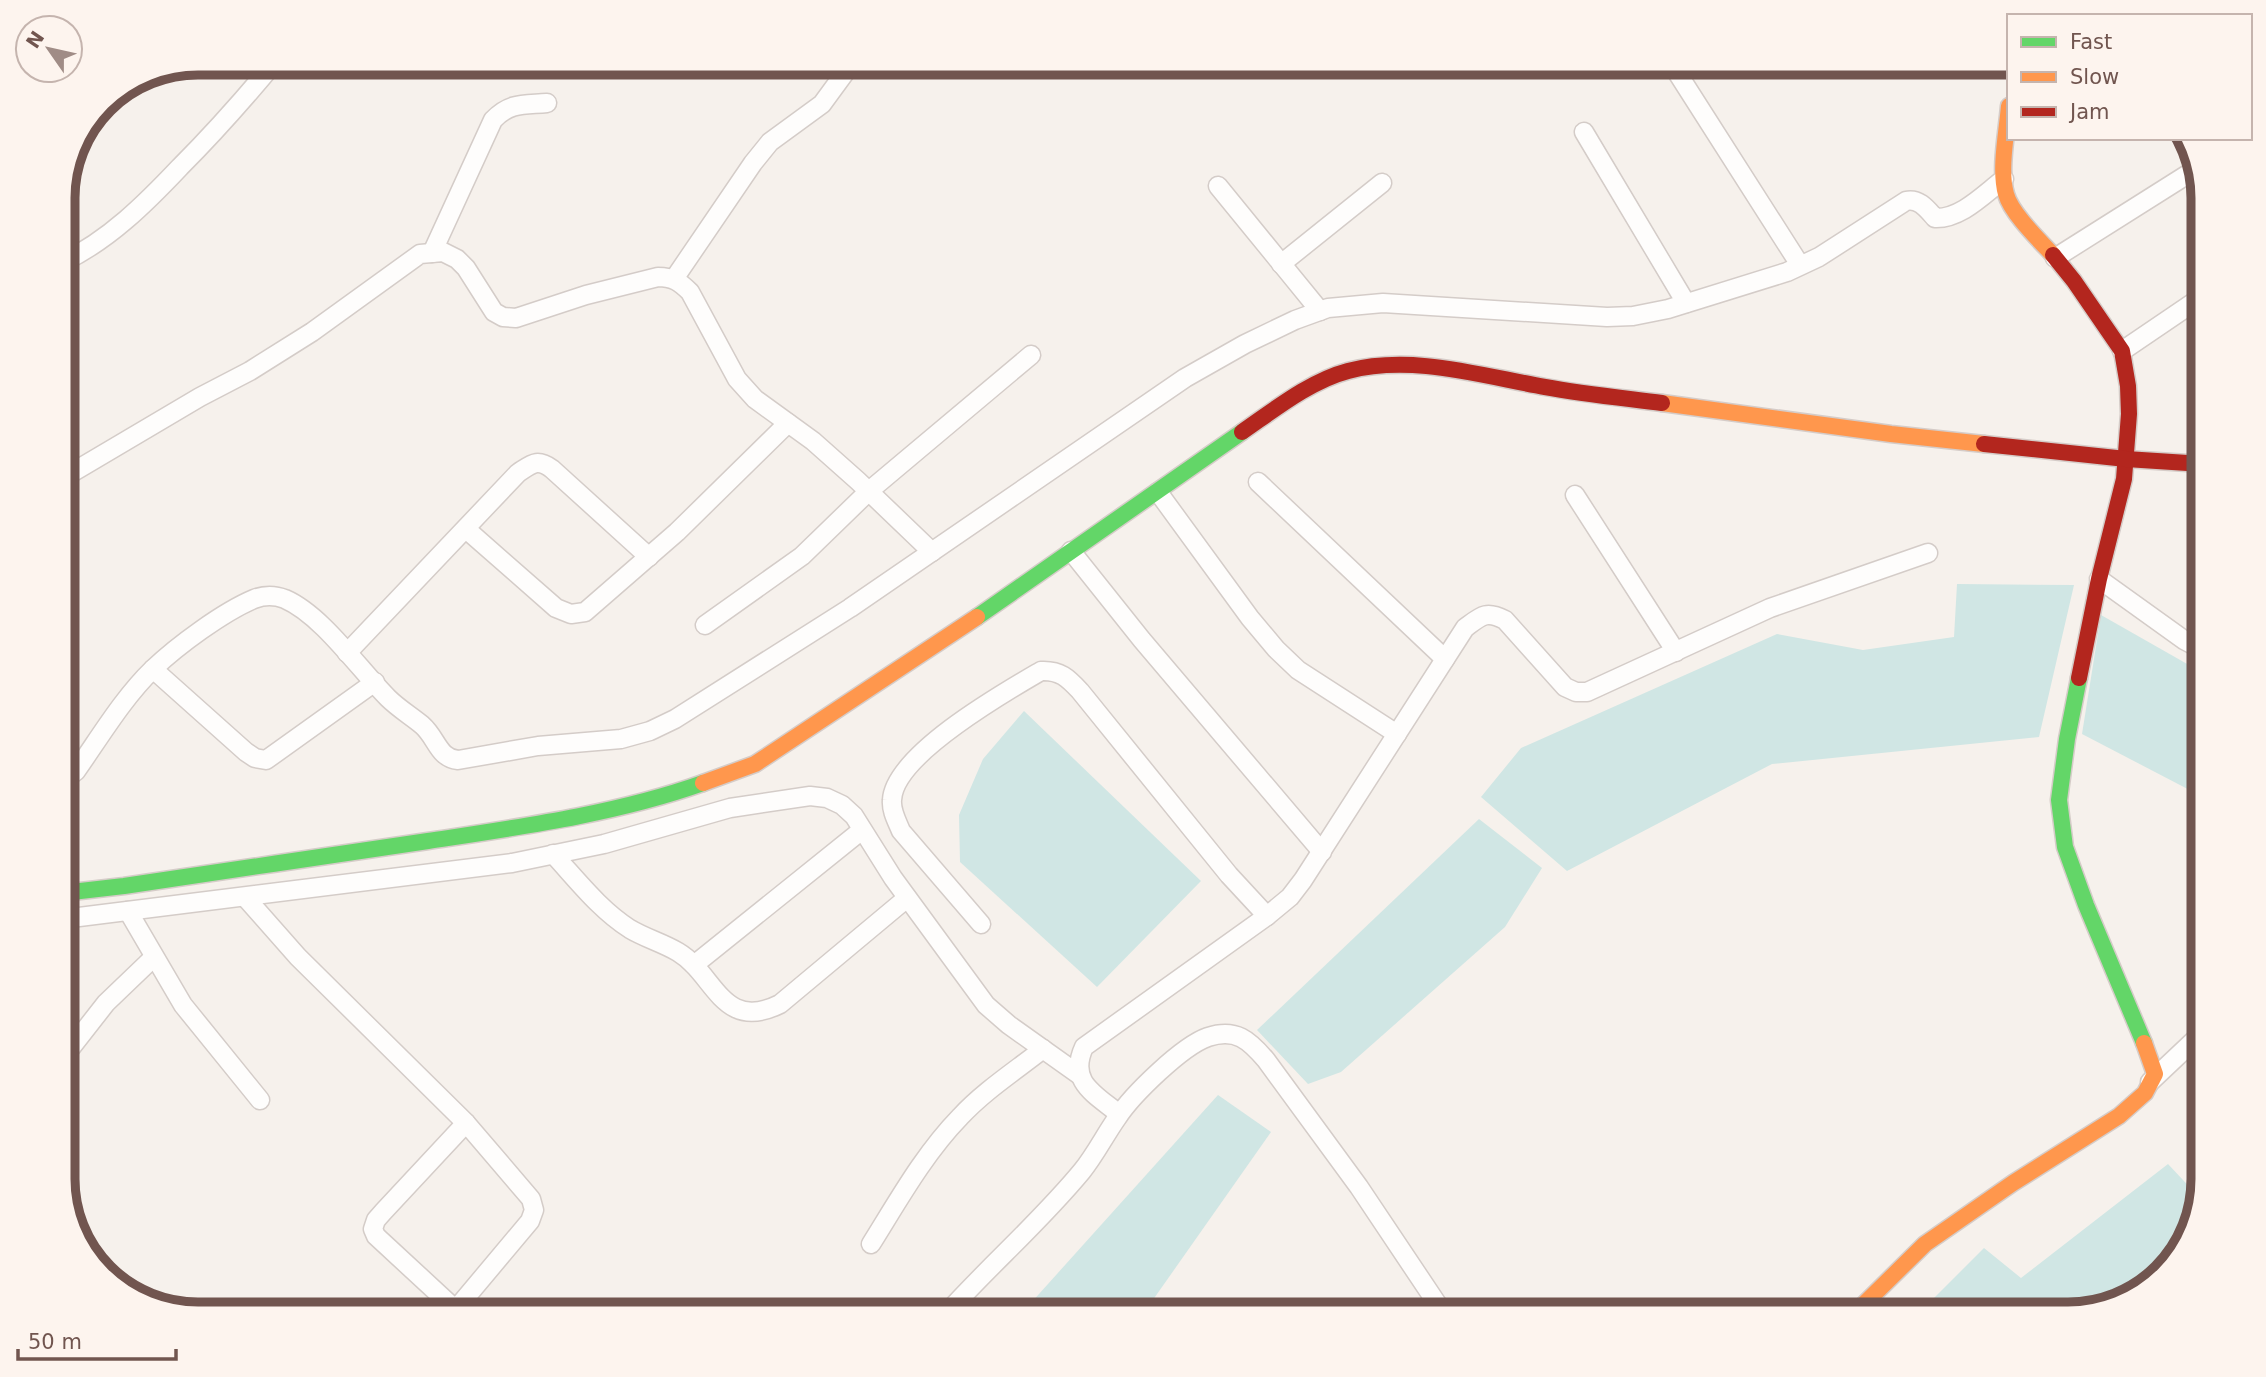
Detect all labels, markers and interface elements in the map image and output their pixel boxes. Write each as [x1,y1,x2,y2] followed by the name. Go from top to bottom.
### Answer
[14,14,84,84] north arrow
[2007,14,2252,140] legend
[21,27,48,52] text: N
[2070,30,2112,54] text: Fast
[2070,65,2119,89] text: Slow
[2068,100,2110,124] text: Jam
[18,1318,175,1362] scale bar
[28,1330,82,1354] text: 50 m

